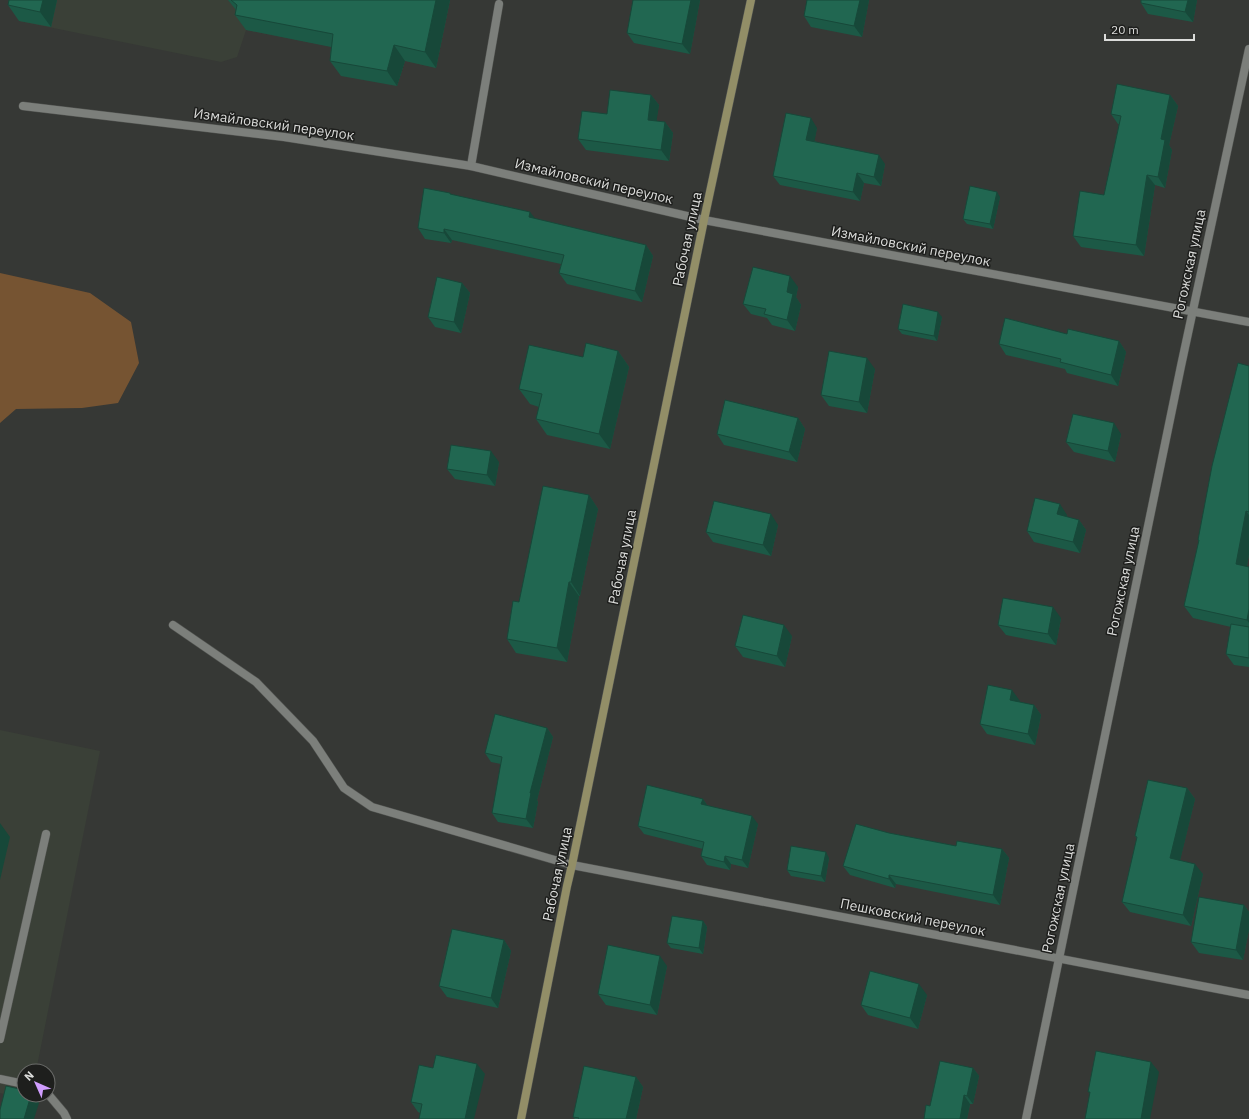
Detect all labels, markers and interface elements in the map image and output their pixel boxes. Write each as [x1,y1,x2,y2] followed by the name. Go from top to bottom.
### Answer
[1105,16,1194,42] scale bar
[1111,22,1139,37] text: 20 m
[192,104,356,144] street label: Измайловский переулок
[513,154,675,208] street label: Измайловский переулок
[668,190,706,288] street label: Рабочая улица
[1169,207,1210,321] street label: Рогожская улица
[830,222,993,270] street label: Измайловский переулок
[604,508,640,606] street label: Рабочая улица
[1103,524,1144,638] street label: Рогожская улица
[538,825,576,923] street label: Рабочая улица
[1038,841,1079,955] street label: Рогожская улица
[839,894,988,940] street label: Пешковский переулок
[16,1063,56,1103] north arrow
[21,1068,37,1084] text: N

